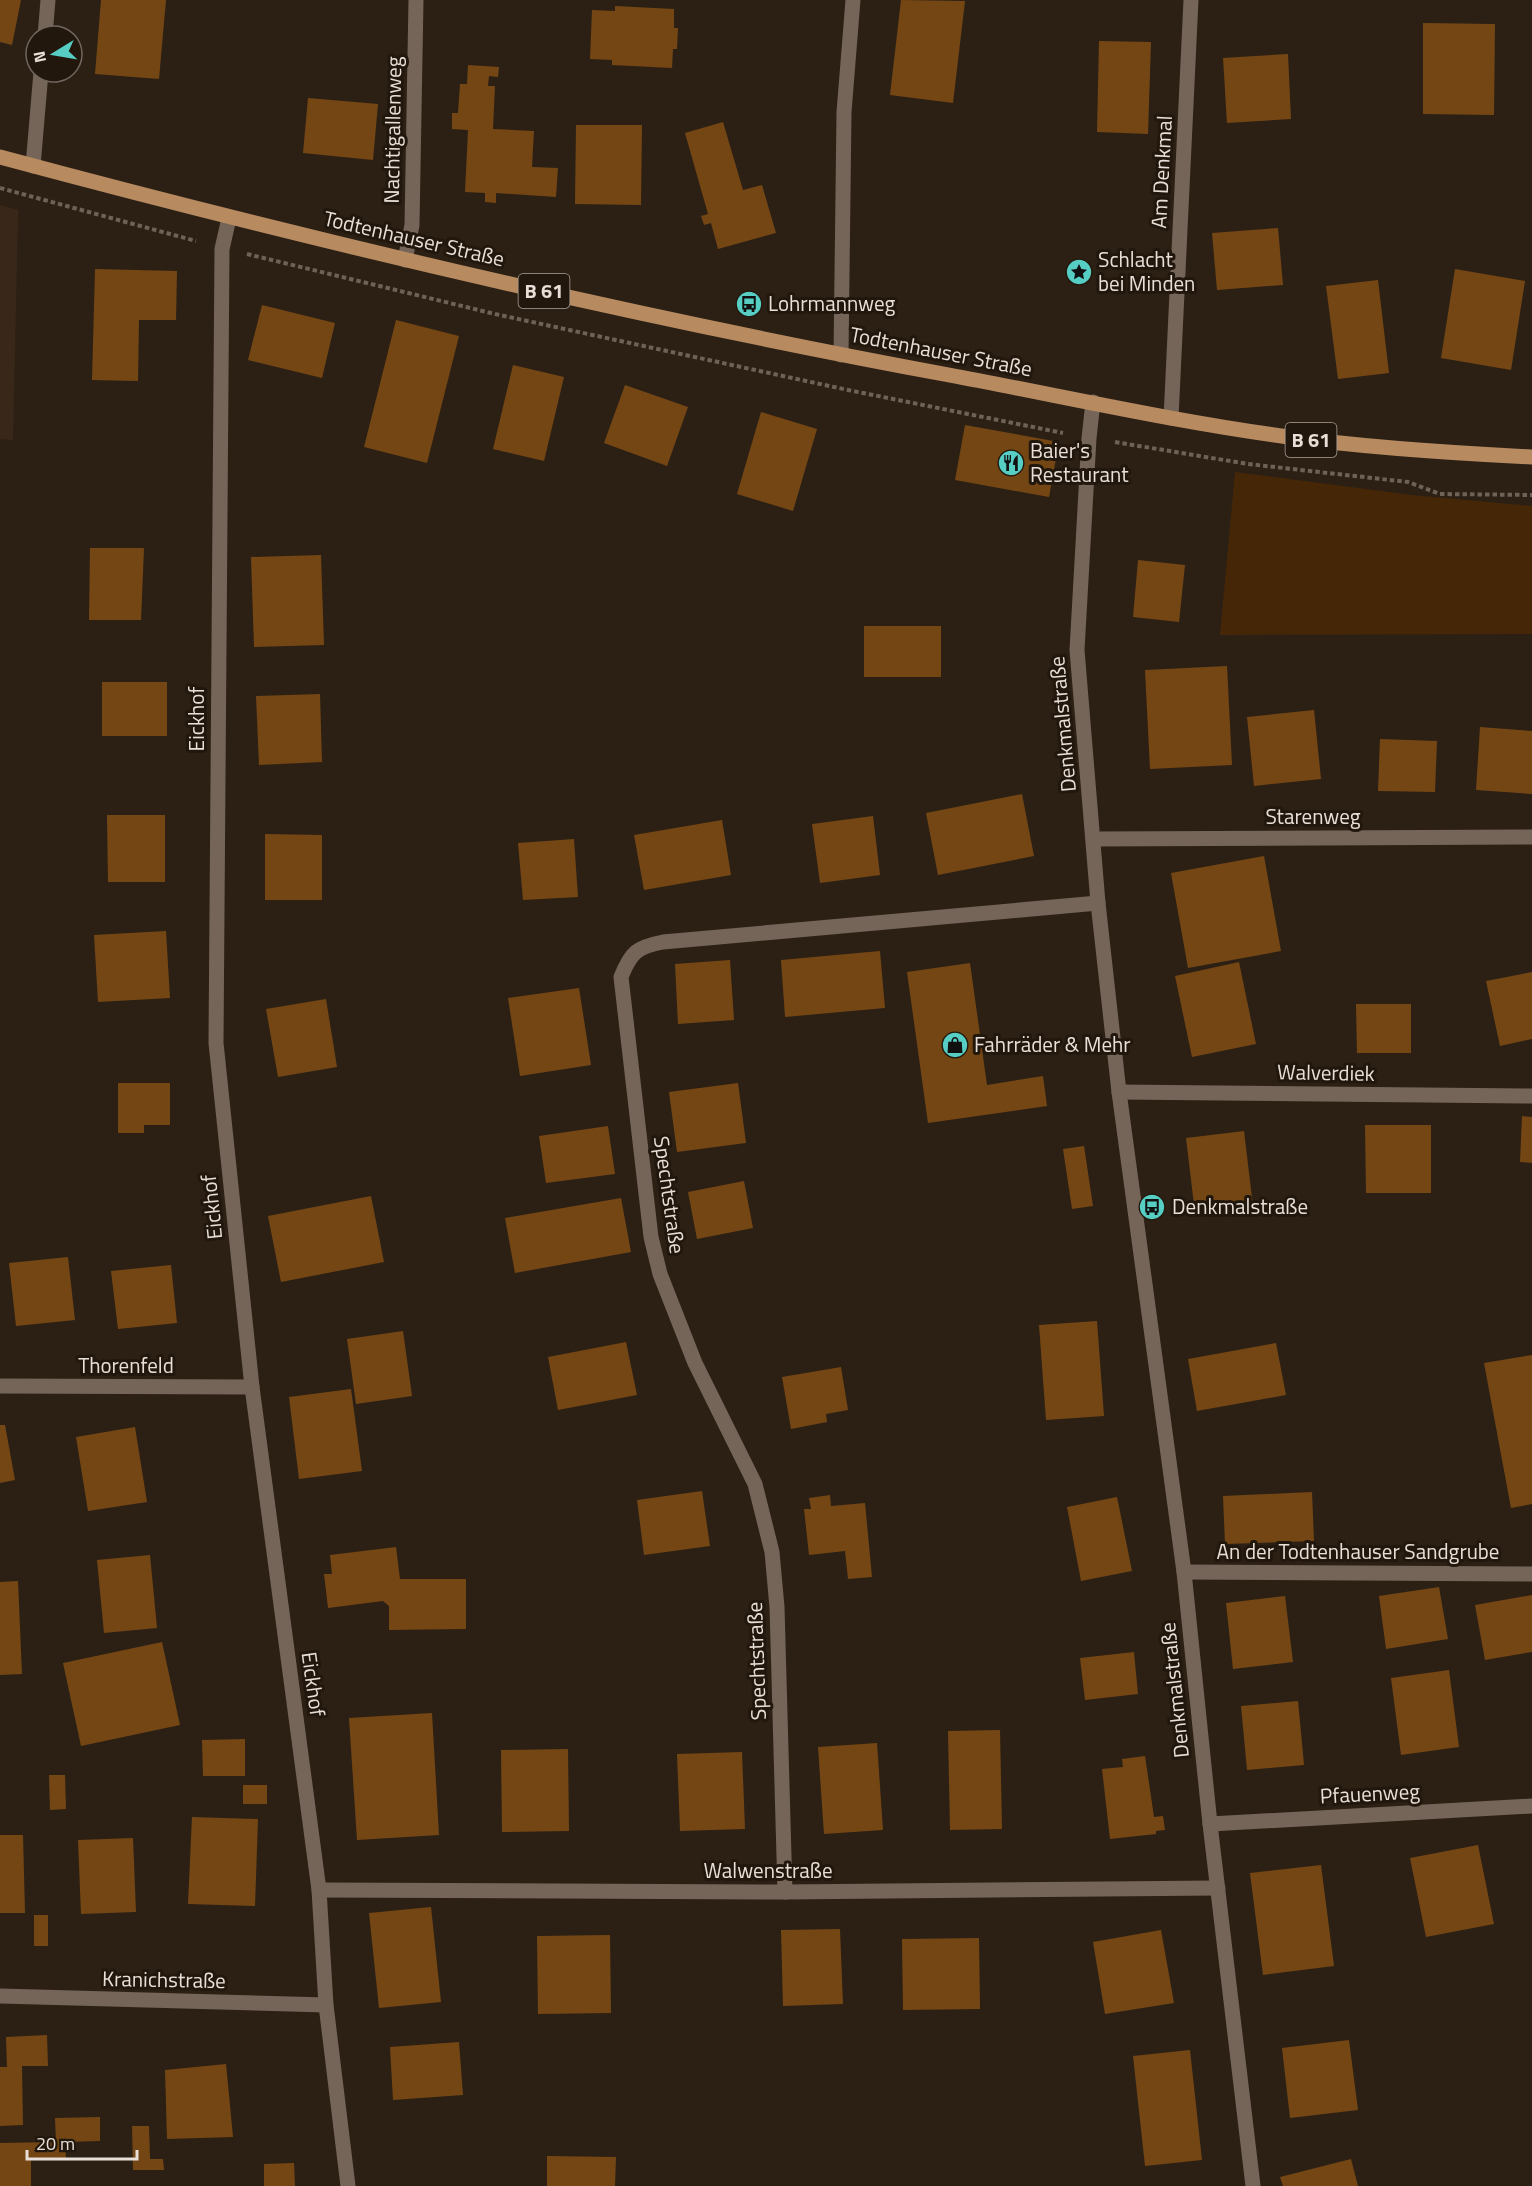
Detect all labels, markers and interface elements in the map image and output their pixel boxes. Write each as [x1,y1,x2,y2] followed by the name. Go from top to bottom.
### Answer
[24,24,84,84] north arrow
[26,49,52,65] text: N
[375,56,409,204] street label: Nachtigallenweg
[1142,115,1180,229] street label: Am Denkmal
[321,202,508,274] street label: Todtenhauser Straße
[1098,243,1195,299] place label: Schlacht bei Minden
[1064,257,1094,287] place icon: Schlacht bei Minden
[518,274,570,308] road number: B 61
[768,287,896,319] place label: Lohrmannweg
[734,289,764,319] bus stop icon: Lohrmannweg
[847,318,1035,384] street label: Todtenhauser Straße
[1286,423,1336,457] road number: B 61
[1030,434,1129,490] place label: Baier's Restaurant
[996,448,1026,478] restaurant icon: Baier's Restaurant
[1040,655,1084,793] street label: Denkmalstraße
[180,687,212,751] street label: Eickhof
[1265,800,1361,832] street label: Starenweg
[974,1028,1131,1060] place label: Fahrräder & Mehr
[940,1030,970,1060] shop icon: Fahrräder & Mehr
[1277,1055,1375,1089] street label: Walverdiek
[646,1134,694,1256] street label: Spechtstraße
[192,1173,230,1241] street label: Eickhof
[1172,1190,1308,1222] place label: Denkmalstraße
[1137,1192,1167,1222] bus stop icon: Denkmalstraße
[78,1349,174,1381] street label: Thorenfeld
[1217,1535,1499,1567] street label: An der Todtenhauser Sandgrube
[738,1601,774,1721] street label: Spechtstraße
[1151,1621,1197,1759] street label: Denkmalstraße
[294,1650,334,1718] street label: Eickhof
[1319,1774,1421,1812] street label: Pfauenweg
[703,1854,833,1886] street label: Walwenstraße
[102,1962,226,1996] street label: Kranichstraße
[27,2123,136,2161] scale bar
[36,2130,75,2157] text: 20 m

